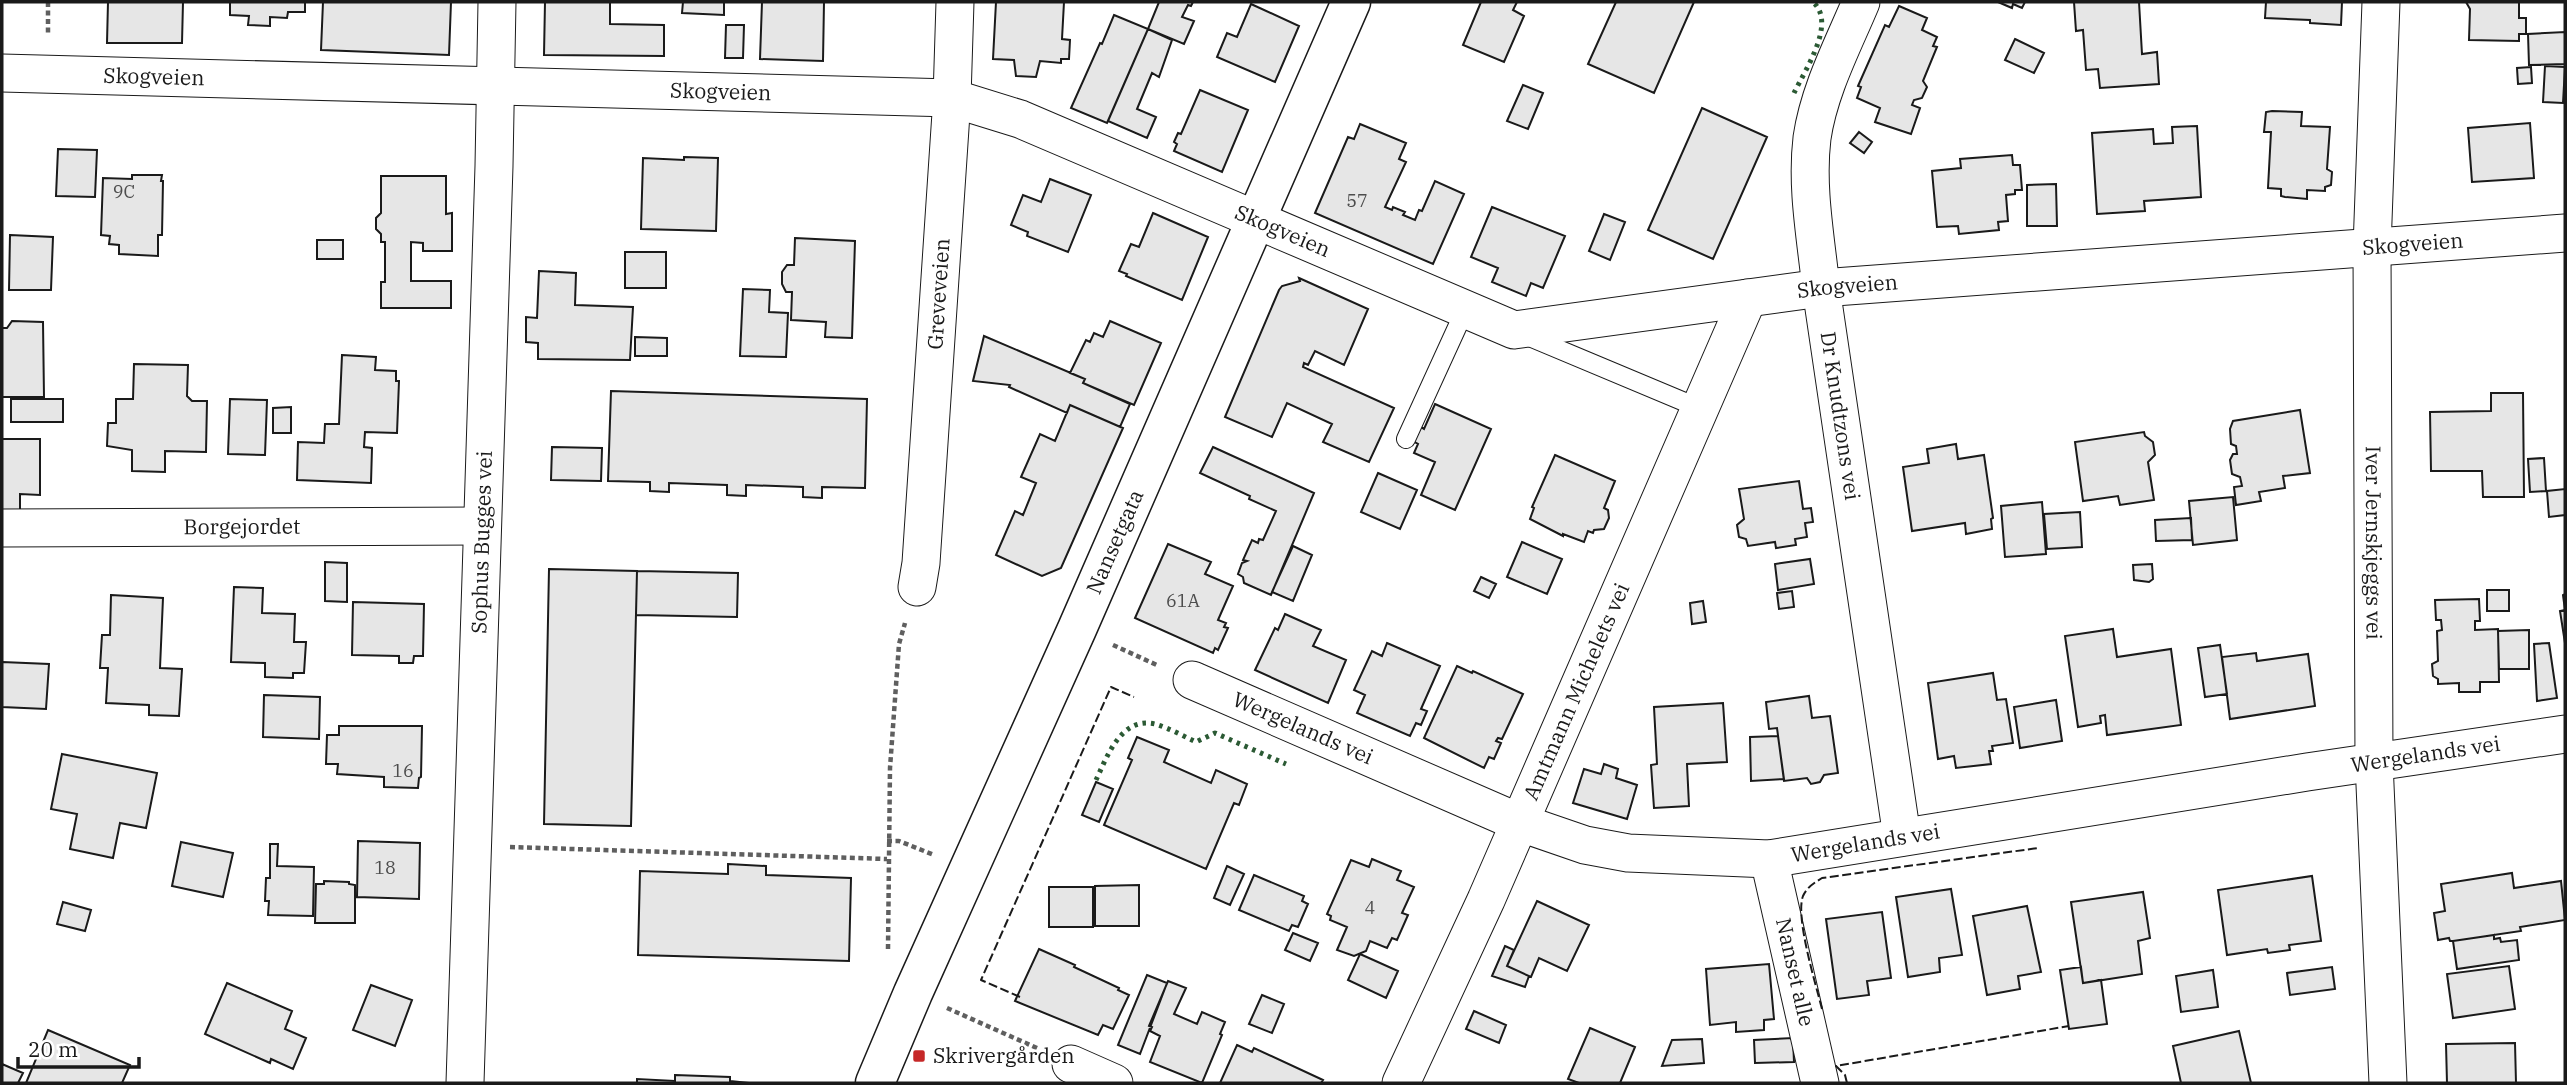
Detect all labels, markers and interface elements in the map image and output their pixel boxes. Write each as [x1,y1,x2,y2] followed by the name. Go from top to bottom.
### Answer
[103,61,205,91] street label: Skogveien
[670,76,772,106] street label: Skogveien
[113,180,135,203] house number: 9C
[1346,189,1368,212] house number: 57
[1231,197,1335,263] street label: Skogveien
[2361,226,2464,261] street label: Skogveien
[920,237,956,350] street label: Greveveien
[1795,267,1899,304] street label: Skogveien
[1815,330,1867,502] street label: Dr Knudtzons vei
[2360,446,2389,640] street label: Iver Jernskjeggs vei
[464,450,498,634] street label: Sophus Bugges vei
[1079,485,1149,598] street label: Nansetgata
[184,512,300,540] street label: Borgejordet
[1516,578,1635,804] street label: Amtmann Michelets vei
[1166,589,1201,612] house number: 61A
[1229,685,1378,770] street label: Wergelands vei
[2349,729,2502,778] street label: Wergelands vei
[392,759,414,782] house number: 16
[1789,817,1942,868] street label: Wergelands vei
[374,856,396,879] house number: 18
[1365,896,1375,919] house number: 4
[1770,915,1822,1029] street label: Nanset alle
[18,1026,138,1070] scale bar
[28,1035,78,1063] text: 20 m
[933,1041,1075,1069] place label: Skrivergården
[911,1048,927,1064] marker: Skrivergården

